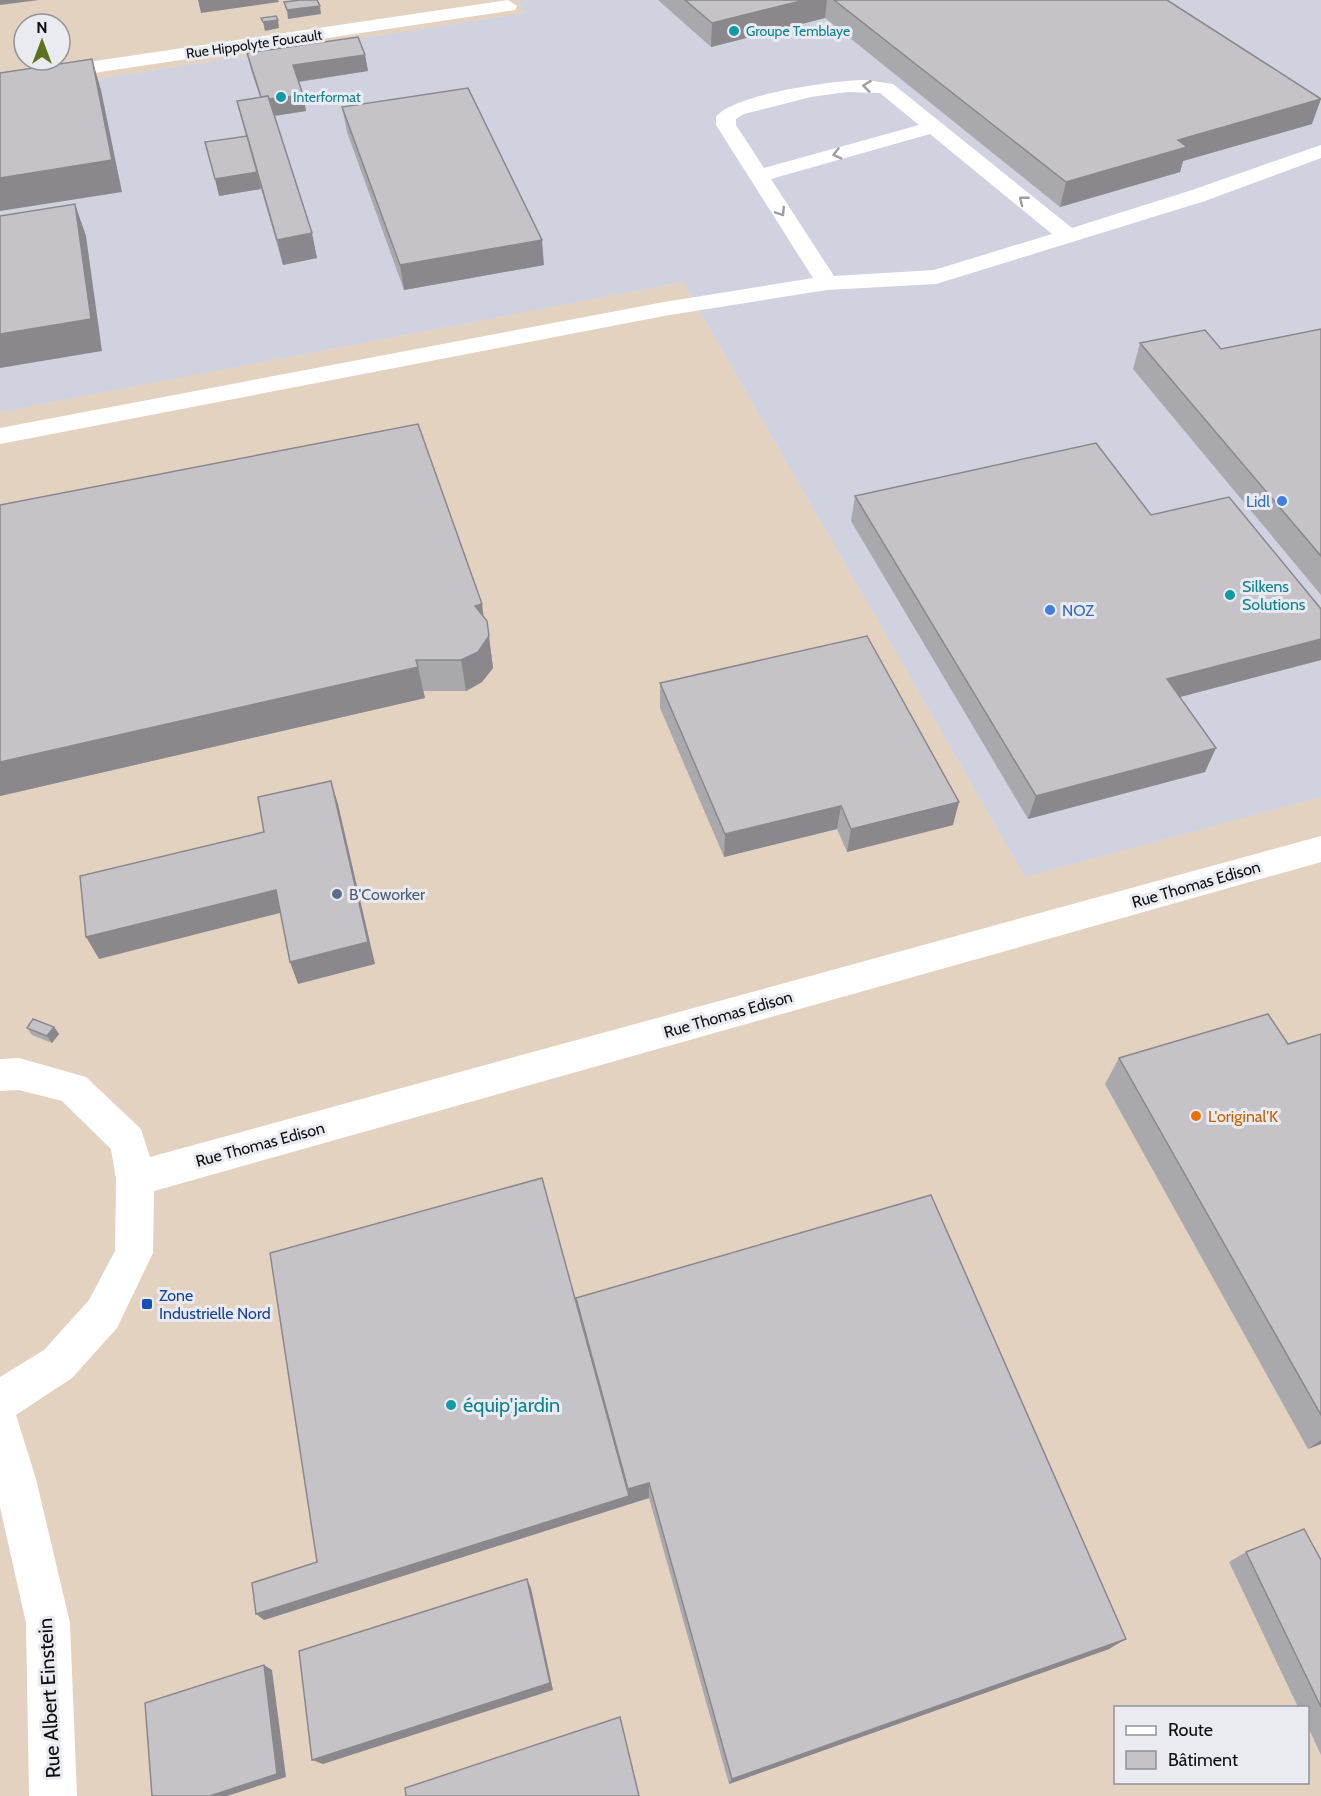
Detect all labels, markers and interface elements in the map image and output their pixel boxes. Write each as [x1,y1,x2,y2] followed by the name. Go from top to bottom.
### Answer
[12,12,72,72] north arrow
[36,18,48,37] text: N
[746,22,850,40] place label: Groupe Temblaye
[727,24,741,38] marker: Groupe Temblaye
[185,25,324,62] street label: Rue Hippolyte Foucault
[863,80,872,93] one-way arrow
[293,88,361,106] place label: Interformat
[274,90,288,104] marker: Interformat
[832,147,843,159] one-way arrow
[1019,196,1030,207] one-way arrow
[774,206,786,216] one-way arrow
[1246,492,1270,511] place label: Lidl
[1275,494,1289,508] marker: Lidl
[1242,577,1306,614] place label: Silkens Solutions
[1223,588,1237,602] marker: Silkens Solutions
[1062,601,1094,620] place label: NOZ
[1043,603,1057,617] marker: NOZ
[1130,857,1263,912] street label: Rue Thomas Edison
[349,885,426,904] place label: B'Coworker
[330,887,344,901] marker: B'Coworker
[662,987,795,1042] street label: Rue Thomas Edison
[1208,1107,1278,1126] place label: L'original'K
[1189,1109,1203,1123] marker: L'original'K
[194,1118,327,1171] street label: Rue Thomas Edison
[159,1286,271,1323] place label: Zone Industrielle Nord
[140,1297,154,1311] marker: Zone Industrielle Nord
[463,1393,560,1417] place label: équip'jardin
[444,1398,458,1412] marker: équip'jardin
[33,1617,65,1779] street label: Rue Albert Einstein
[1114,1706,1309,1784] legend
[1168,1719,1213,1741] text: Route
[1168,1749,1238,1771] text: Bâtiment

